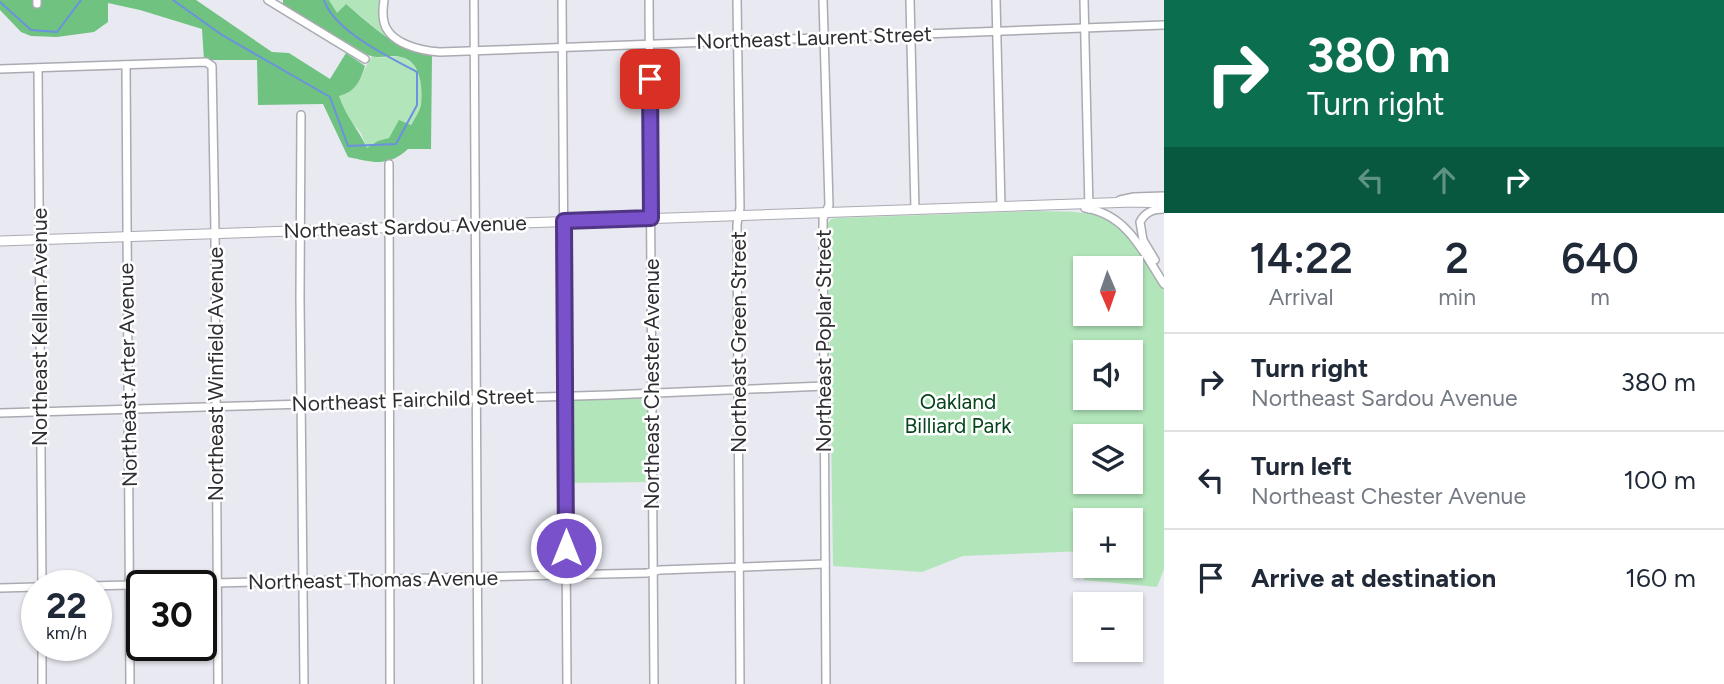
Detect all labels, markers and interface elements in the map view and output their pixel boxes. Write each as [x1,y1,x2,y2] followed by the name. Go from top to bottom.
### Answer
[696,21,932,54] street label: Northeast Laurent Street
[1307,25,1450,84] text: 380 m
[1192,28,1283,119] icon: right
[620,49,680,109] pin
[631,60,669,98] icon: arrive
[1307,85,1445,123] text: Turn right
[1352,161,1390,199] icon: left
[1425,161,1463,199] icon: ahead
[1498,161,1536,199] icon: right
[27,208,52,446] street label: Northeast Kellam Avenue
[283,210,527,243] street label: Northeast Sardou Avenue
[811,229,836,453] street label: Northeast Poplar Street
[726,231,751,453] street label: Northeast Green Street
[1249,233,1353,284] text: 14:22
[1445,233,1469,284] text: 2
[1561,233,1639,284] text: 640
[203,247,228,501] street label: Northeast Winfield Avenue
[1073,256,1143,326] north arrow
[1073,256,1143,662] map controls
[639,258,664,510] street label: Northeast Chester Avenue
[113,263,142,487] street label: Northeast Arter Avenue
[1269,283,1334,311] text: Arrival
[1438,283,1476,311] text: min
[1590,283,1610,311] text: m
[1073,340,1143,410] button: sound
[1251,352,1368,384] text: Turn right
[1192,363,1230,401] icon: right
[1621,366,1696,398] text: 380 m
[291,383,535,416] street label: Northeast Fairchild Street
[1251,384,1518,412] text: Northeast Sardou Avenue
[904,389,1012,438] park label: Oakland Billiard Park
[1073,424,1143,494] button: layers
[1251,450,1352,482] text: Turn left
[1192,461,1230,499] icon: left
[1623,464,1696,496] text: 100 m
[1251,482,1526,510] text: Northeast Chester Avenue
[1073,508,1143,578] button: +
[529,511,603,585] position arrow
[1192,559,1230,597] icon: arrive
[1251,562,1496,594] text: Arrive at destination
[1625,562,1696,594] text: 160 m
[248,565,498,594] street label: Northeast Thomas Avenue
[126,570,217,661] speed limit sign: 30
[46,585,87,627] text: 22
[1073,592,1143,662] button: −
[46,622,87,644] text: km/h

